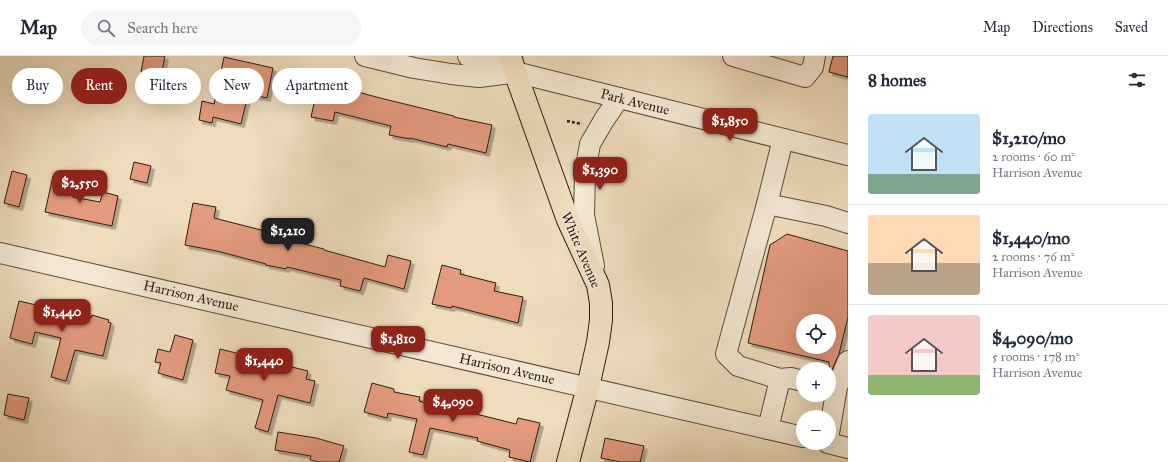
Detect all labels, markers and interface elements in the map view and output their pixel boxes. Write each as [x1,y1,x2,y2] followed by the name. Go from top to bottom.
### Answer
[81,10,361,46] search box
[20,16,57,39] text: Map
[95,17,117,39] icon: search
[127,19,198,37] text: Search here
[983,19,1010,36] text: Map
[1032,19,1093,36] text: Directions
[1115,19,1148,36] text: Saved
[12,68,63,104] chip: Buy
[71,68,127,104] chip: Rent
[135,68,201,104] chip: Filters
[209,68,264,104] chip: New
[272,68,362,104] chip: Apartment
[1126,69,1148,91] icon: filters
[868,70,926,91] text: 8 homes
[599,85,671,119] street label: Park Avenue
[697,108,763,142] pin: $1,850
[712,113,748,129] text: $1,850
[992,128,1066,149] text: $1,210/mo
[900,130,948,178] icon: home
[992,149,1075,165] text: 2 rooms · 60 m²
[567,157,633,191] pin: $1,390
[582,162,618,178] text: $1,390
[992,165,1082,181] text: Harrison Avenue
[47,170,113,204] pin: $2,550
[61,175,99,191] text: $2,550
[557,209,605,291] street label: White Avenue
[255,218,321,252] pin: $1,210
[270,223,306,239] text: $1,210
[992,228,1070,249] text: $1,440/mo
[900,231,948,279] icon: home
[992,249,1074,265] text: 2 rooms · 76 m²
[992,265,1082,281] text: Harrison Avenue
[142,277,240,315] street label: Harrison Avenue
[29,299,95,333] pin: $1,440
[43,304,81,320] text: $1,440
[796,314,836,450] map controls
[796,314,836,354] button: locate
[365,326,431,360] pin: $1,810
[992,328,1073,349] text: $4,090/mo
[380,331,416,347] text: $1,810
[900,331,948,379] icon: home
[231,348,297,382] pin: $1,440
[992,349,1080,365] text: 5 rooms · 178 m²
[458,350,556,388] street label: Harrison Avenue
[245,353,283,369] text: $1,440
[796,362,836,402] button: +
[992,365,1082,381] text: Harrison Avenue
[420,389,486,423] pin: $4,090
[433,394,473,410] text: $4,090
[796,410,836,450] button: −

